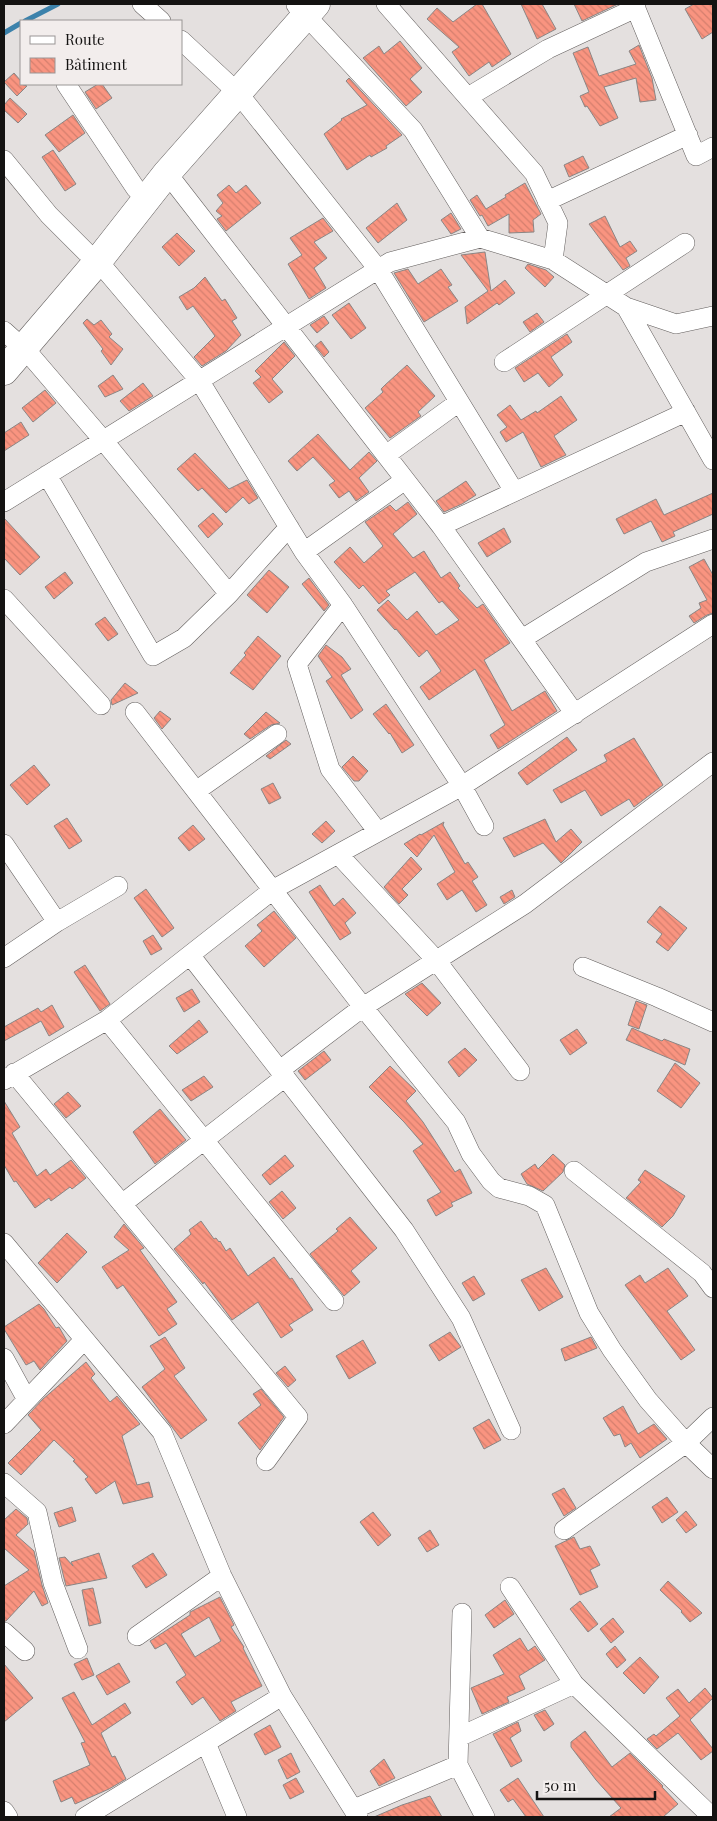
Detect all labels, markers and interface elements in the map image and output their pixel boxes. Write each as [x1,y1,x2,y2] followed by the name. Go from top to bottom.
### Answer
[20,20,182,85] legend
[65,29,105,49] text: Route
[65,54,127,74] text: Bâtiment
[537,1768,654,1800] scale bar
[544,1775,577,1795] text: 50 m

